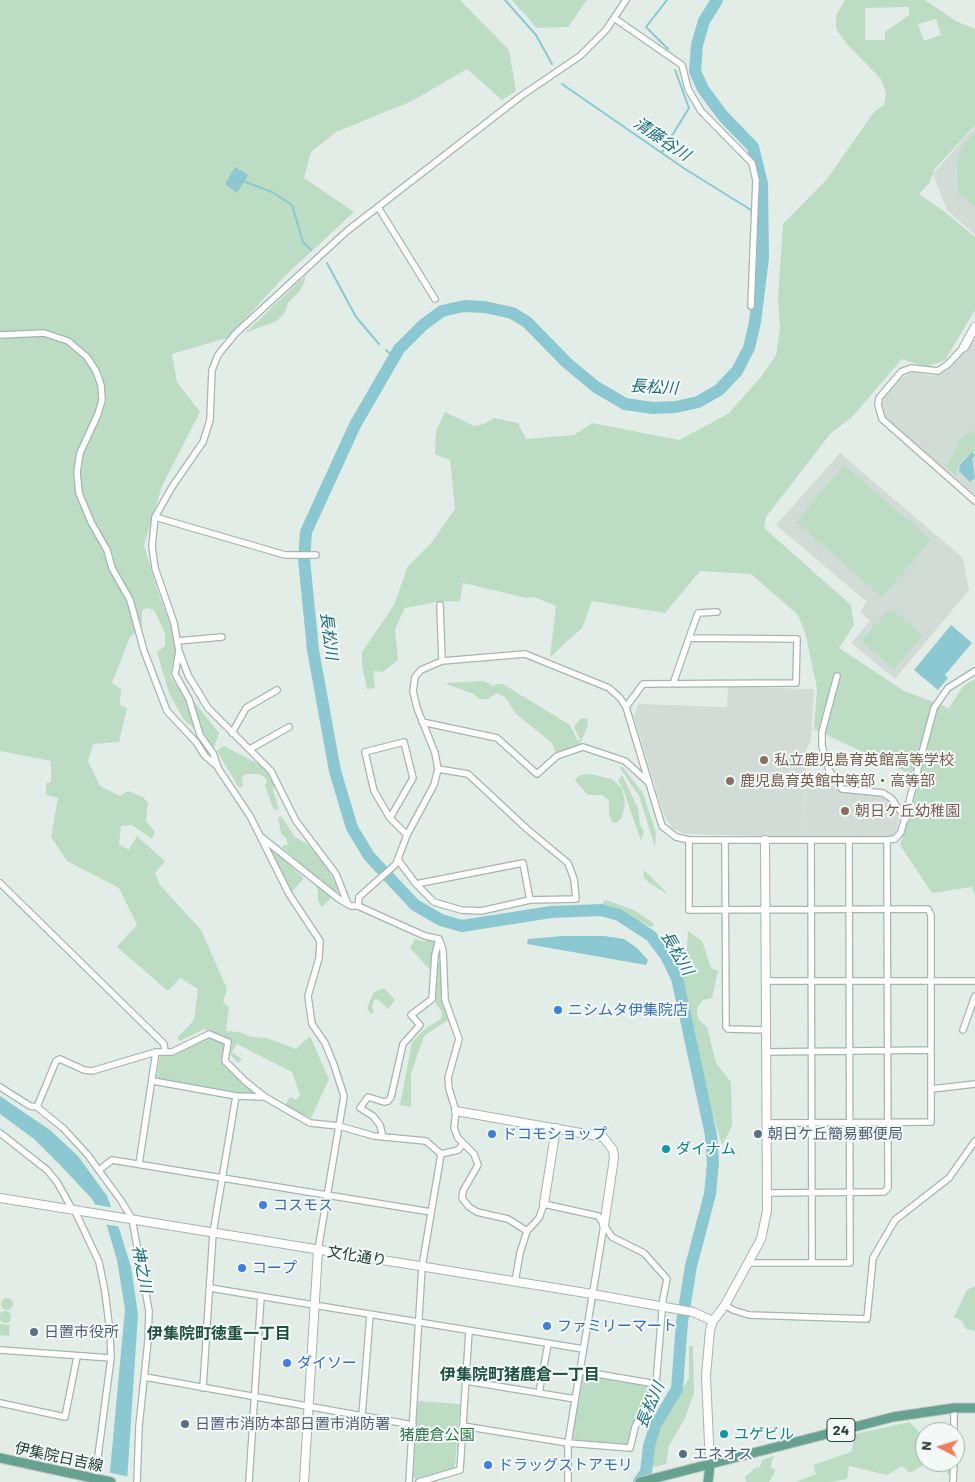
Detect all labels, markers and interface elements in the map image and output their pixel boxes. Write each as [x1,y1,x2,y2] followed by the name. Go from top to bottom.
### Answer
[630,113,694,165] water label: 清藤谷川
[630,376,678,398] water label: 長松川
[317,611,341,661] water label: 長松川
[774,751,954,769] place label: 私立鹿児島育英館高等学校
[758,754,770,766] marker: 私立鹿児島育英館高等学校
[740,772,935,790] place label: 鹿児島育英館中等部・高等部
[724,775,736,787] marker: 鹿児島育英館中等部・高等部
[855,802,960,820] place label: 朝日ケ丘幼稚園
[839,805,851,817] marker: 朝日ケ丘幼稚園
[657,927,697,979] water label: 長松川
[568,1001,688,1019] place label: ニシムタ伊集院店
[552,1004,564,1016] marker: ニシムタ伊集院店
[502,1125,607,1143] place label: ドコモショップ
[768,1125,903,1143] place label: 朝日ケ丘簡易郵便局
[486,1128,498,1140] marker: ドコモショップ
[752,1128,764,1140] marker: 朝日ケ丘簡易郵便局
[676,1140,736,1158] place label: ダイナム
[660,1143,672,1155] marker: ダイナム
[273,1196,333,1214] place label: コスモス
[257,1199,269,1211] marker: コスモス
[326,1242,388,1270] street label: 文化通り
[128,1244,156,1294] water label: 神之川
[252,1259,297,1277] place label: コープ
[236,1262,248,1274] marker: コープ
[557,1317,677,1335] place label: ファミリーマート
[541,1320,553,1332] marker: ファミリーマート
[44,1323,119,1341] place label: 日置市役所
[147,1324,291,1344] district label: 伊集院町徳重一丁目
[28,1326,40,1338] marker: 日置市役所
[297,1354,357,1372] place label: ダイソー
[281,1357,293,1369] marker: ダイソー
[440,1365,600,1385] district label: 伊集院町猪鹿倉一丁目
[632,1379,668,1431] water label: 長松川
[195,1415,390,1433] place label: 日置市消防本部日置市消防署
[179,1418,191,1430] marker: 日置市消防本部日置市消防署
[827,1418,855,1442] road number: 24
[915,1422,965,1472] north arrow
[734,1425,794,1443] place label: ユゲビル
[400,1426,474,1444] park label: 猪鹿倉公園
[718,1428,730,1440] marker: ユゲビル
[13,1439,105,1475] street label: 伊集院日吉線
[917,1440,934,1451] text: N
[693,1445,753,1463] place label: エネオス
[677,1448,689,1460] marker: エネオス
[498,1456,633,1474] place label: ドラッグストアモリ
[482,1459,494,1471] marker: ドラッグストアモリ

